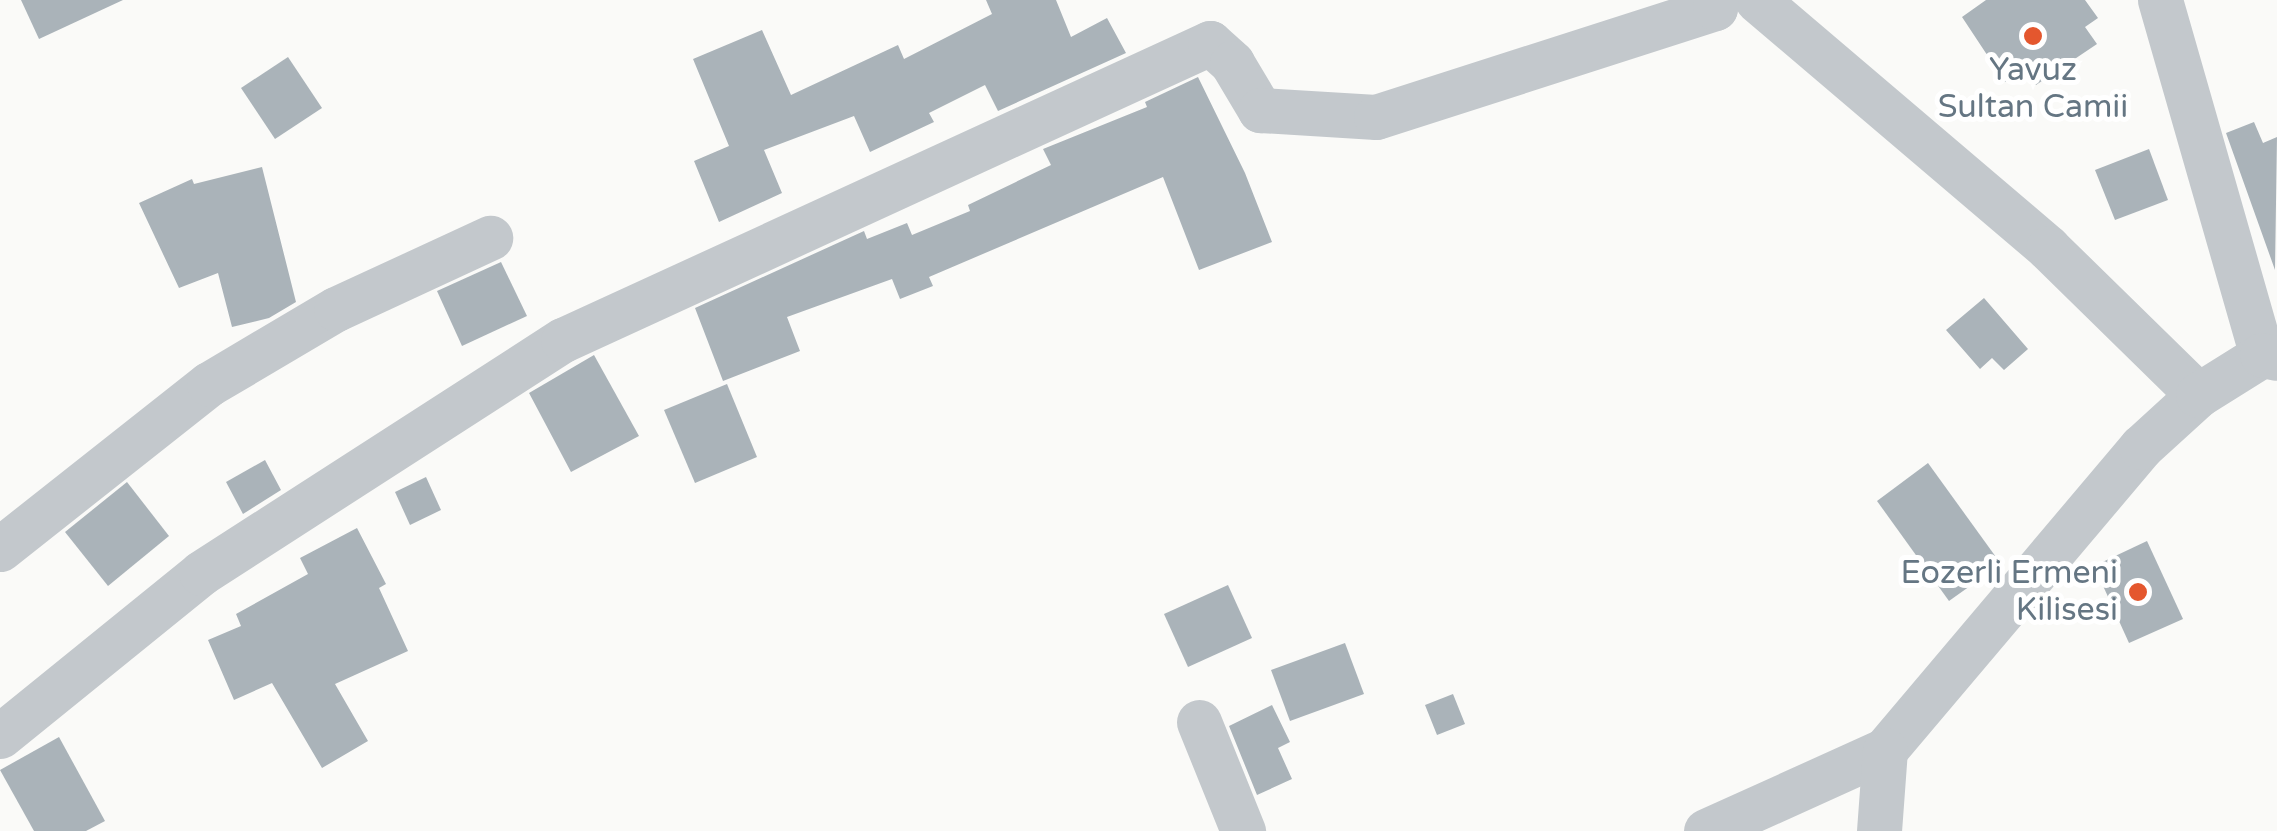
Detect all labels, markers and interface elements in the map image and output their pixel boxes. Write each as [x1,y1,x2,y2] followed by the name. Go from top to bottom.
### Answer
[2022,25,2044,47] marker: Yavuz Sultan Camii
[1938,52,2128,127] place label: Yavuz Sultan Camii
[1901,555,2118,630] place label: Eozerli Ermeni Kilisesi
[2127,581,2149,603] marker: Eozerli Ermeni Kilisesi

